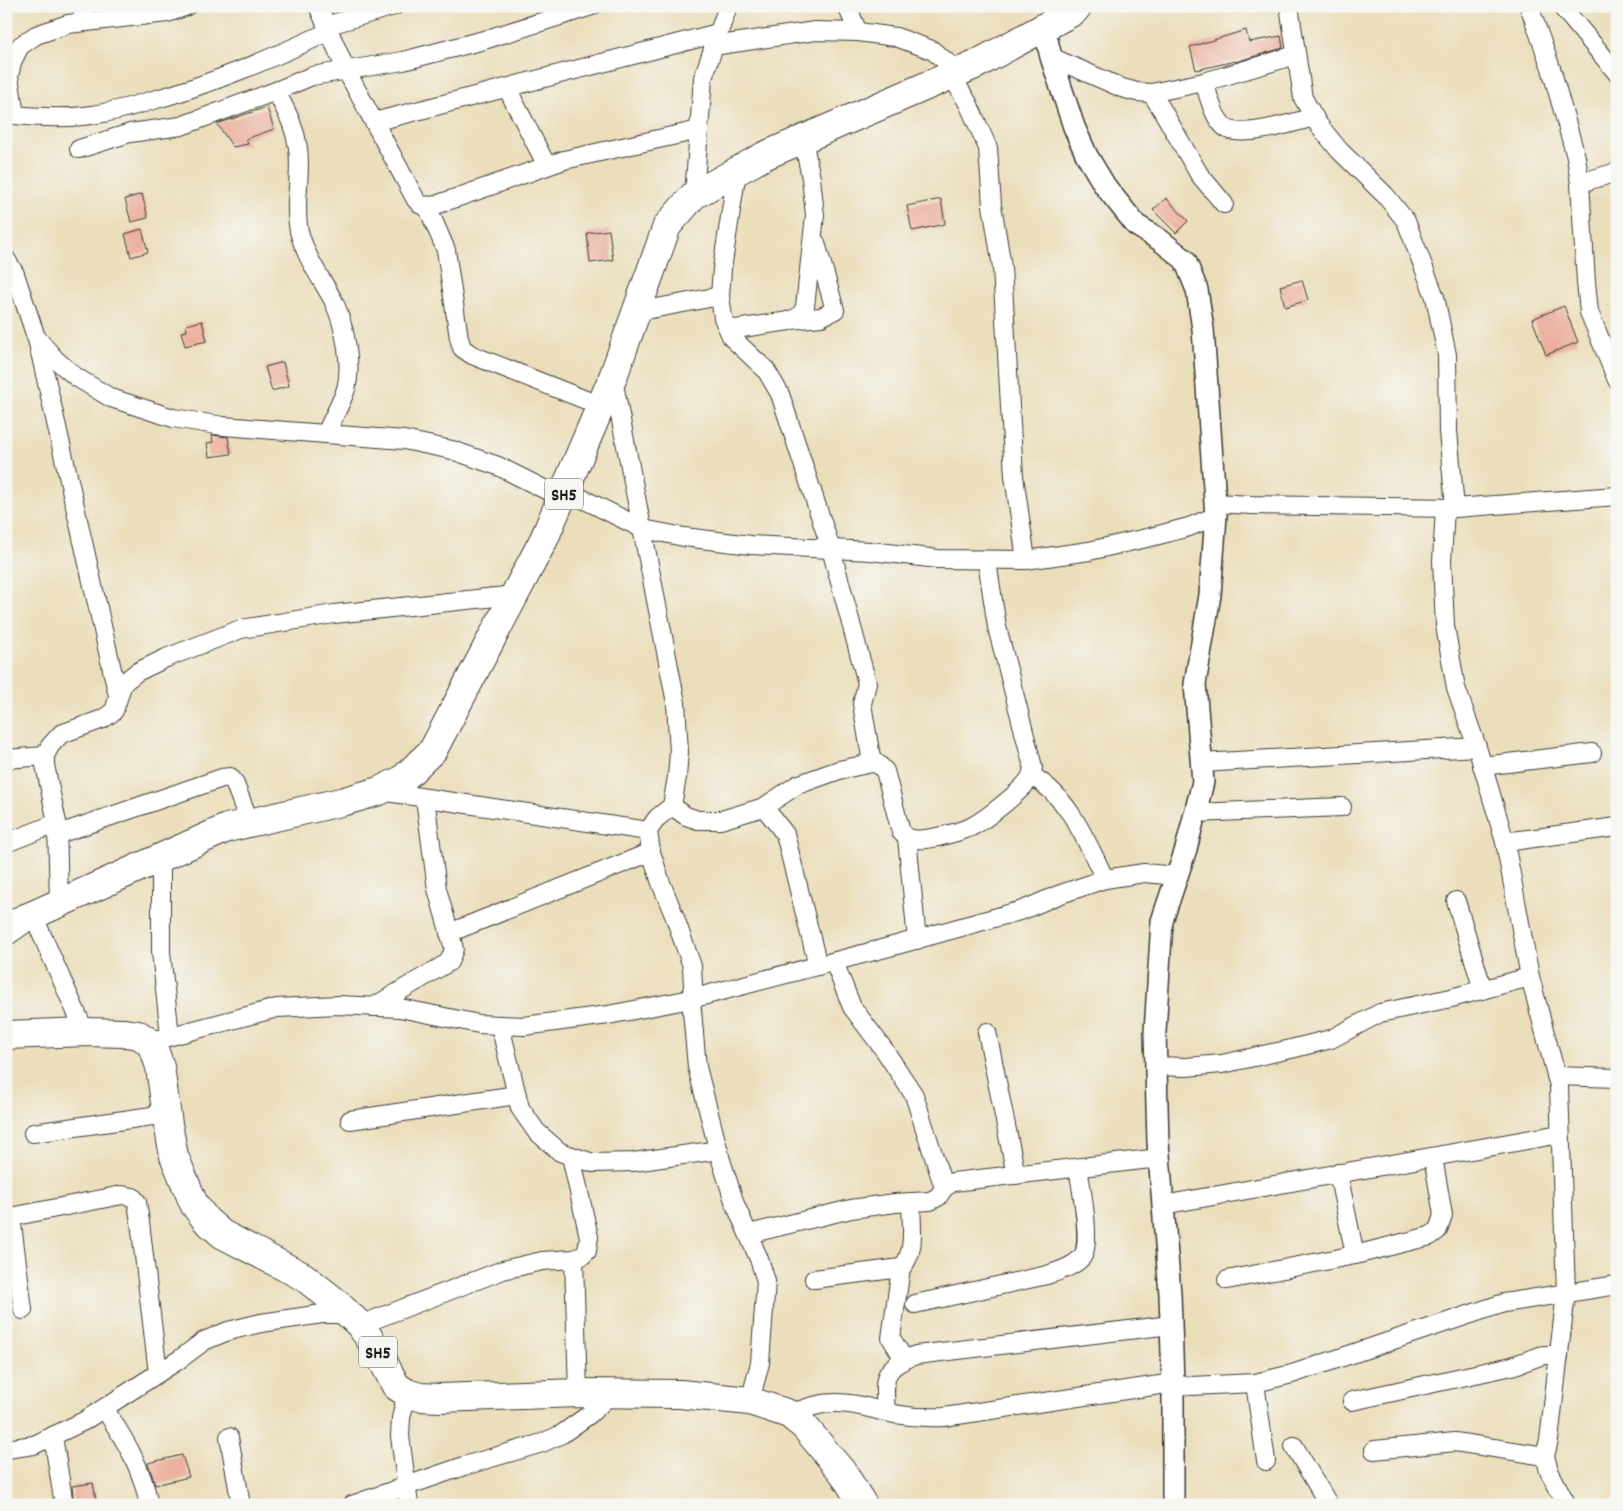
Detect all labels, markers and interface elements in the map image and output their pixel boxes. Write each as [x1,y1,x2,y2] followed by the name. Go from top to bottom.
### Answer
[545,478,583,509] road number: SH5
[359,1336,397,1368] road number: SH5

